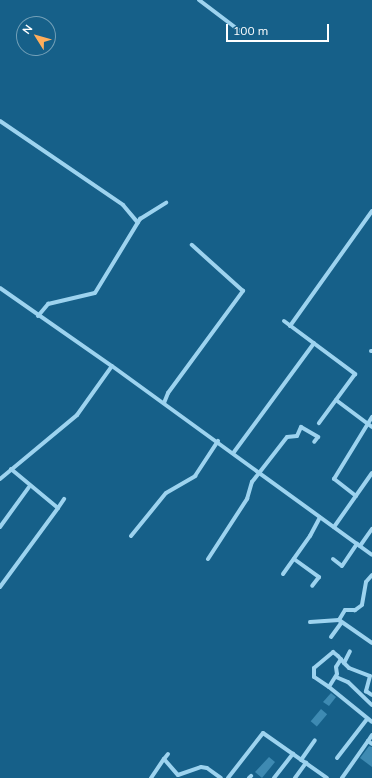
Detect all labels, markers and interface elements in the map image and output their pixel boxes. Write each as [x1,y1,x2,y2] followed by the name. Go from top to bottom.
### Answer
[16,16,56,56] north arrow
[228,16,331,42] scale bar
[19,22,35,37] text: N
[233,23,268,38] text: 100 m

